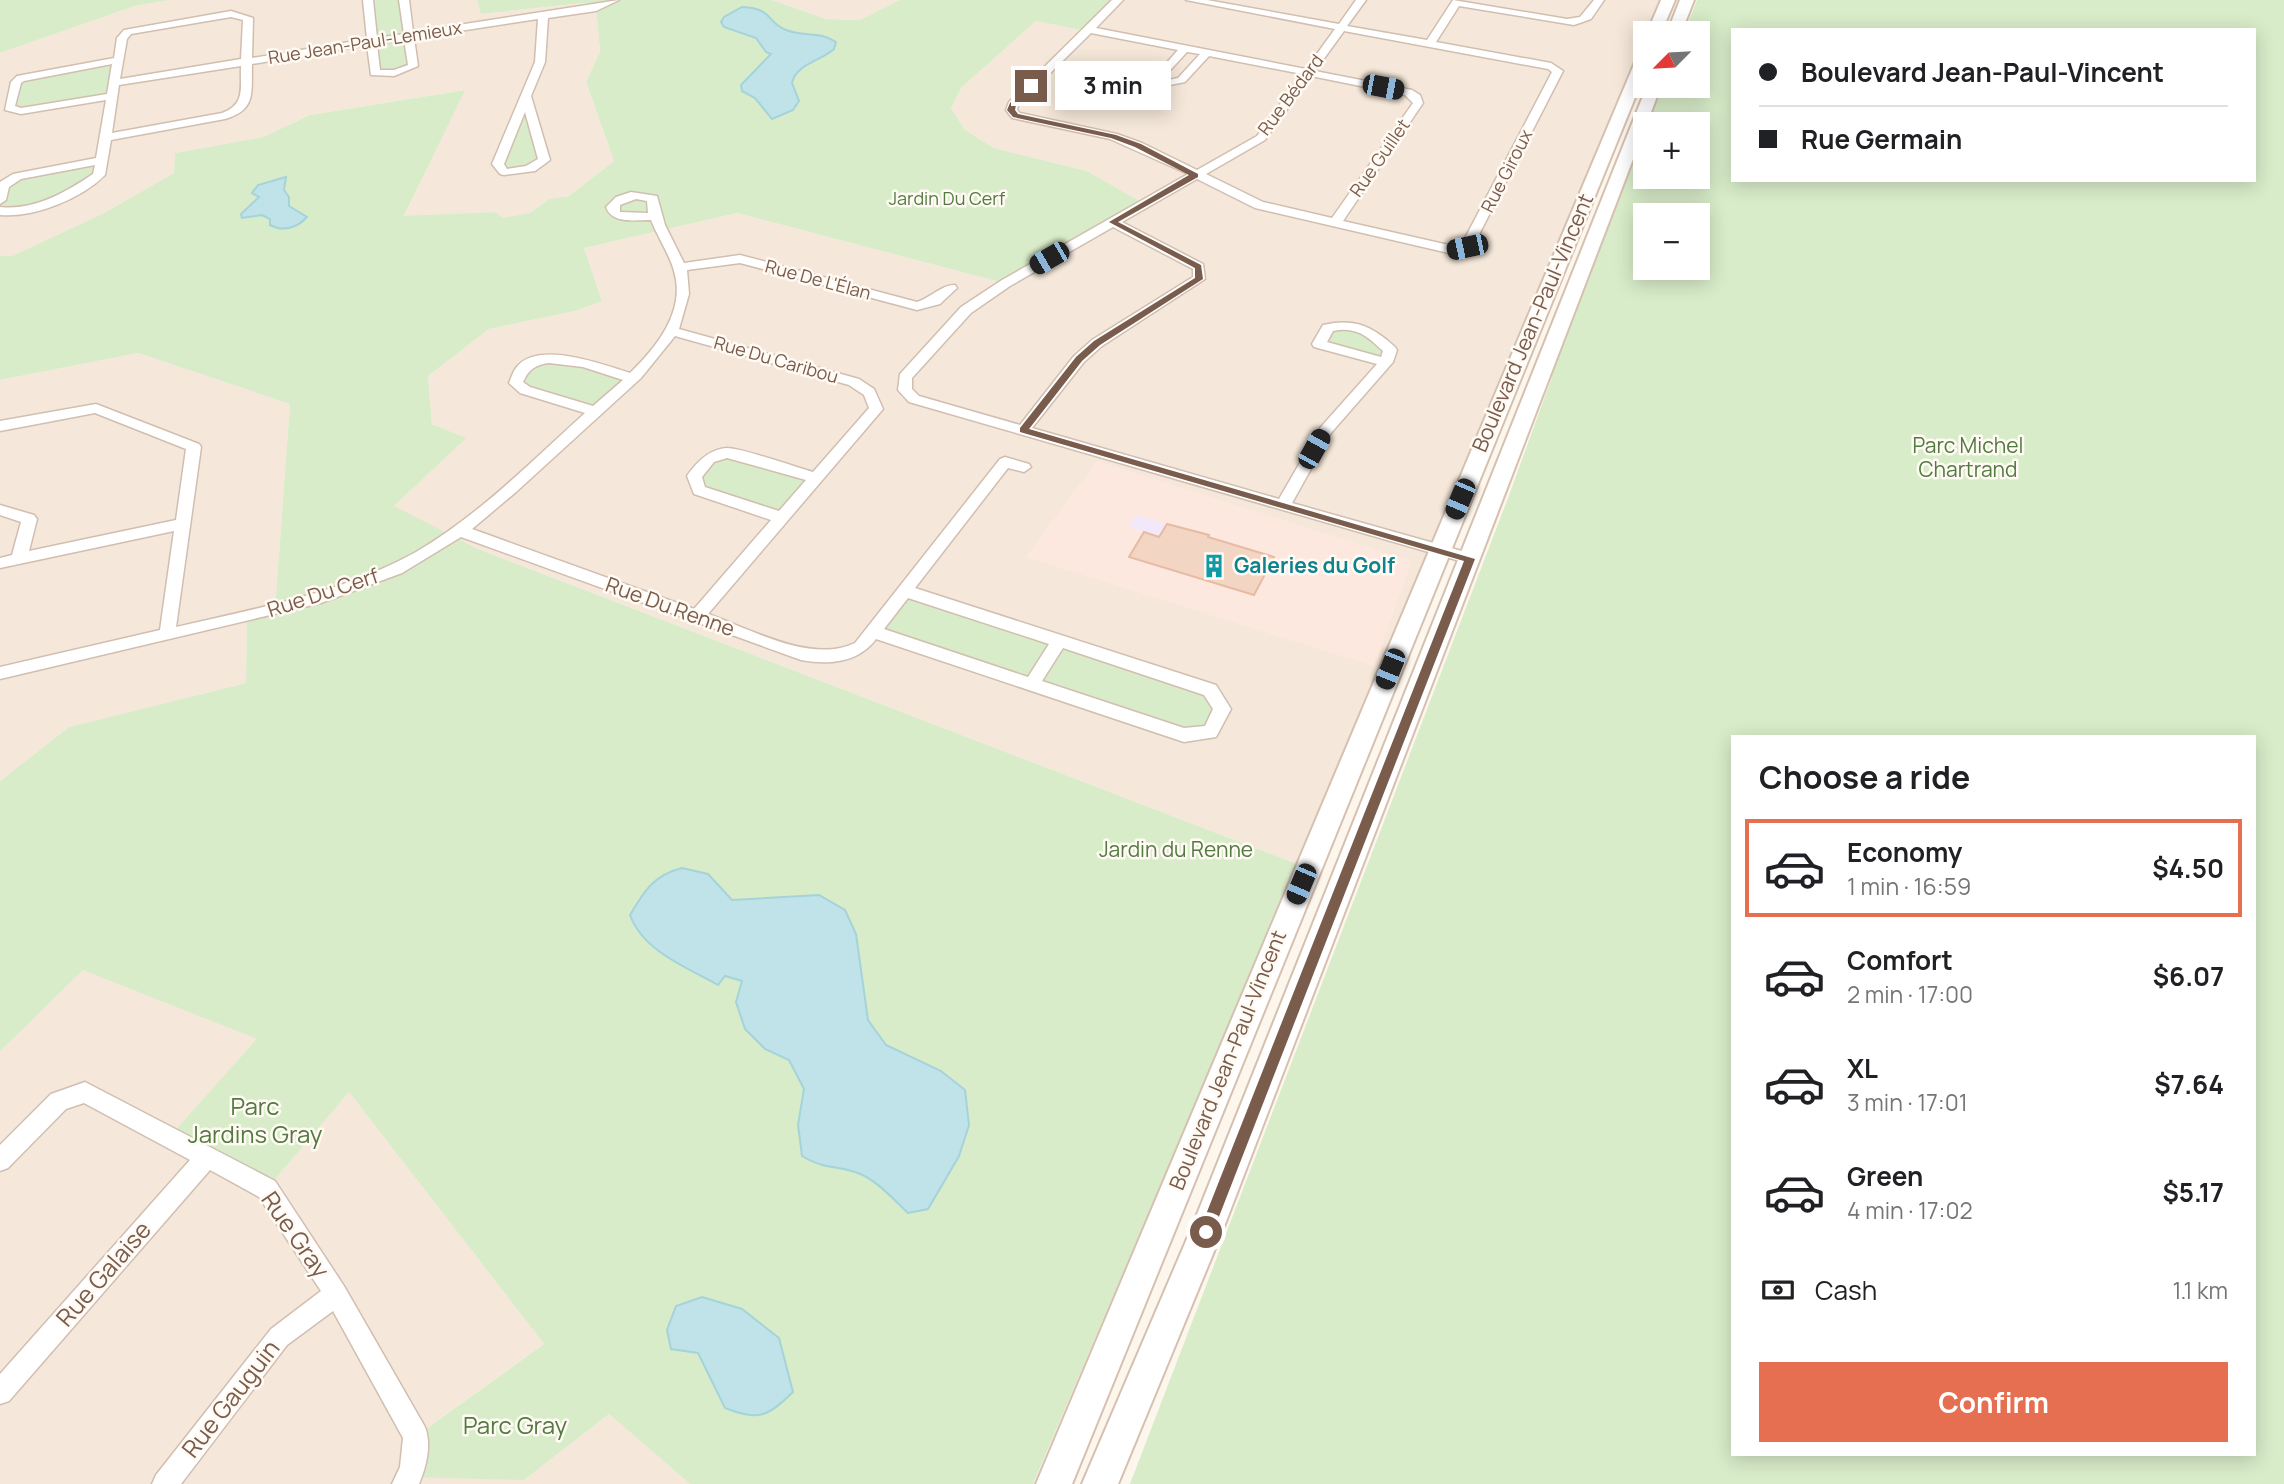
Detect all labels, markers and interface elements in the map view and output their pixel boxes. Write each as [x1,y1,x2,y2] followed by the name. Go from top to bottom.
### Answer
[266,15,464,69] street label: Rue Jean-Paul-Lemieux
[1633,21,1710,98] north arrow
[1633,21,1710,280] map controls
[1252,49,1328,140] street label: Rue Bédard
[1801,54,2164,90] text: Boulevard Jean-Paul-Vincent
[1056,62,1171,110] callout: 3 min
[1083,69,1143,101] text: 3 min
[1015,70,1047,102] route end
[1361,73,1406,101] car
[1633,112,1710,189] button: +
[1344,114,1415,201] street label: Rue Guillet
[1801,121,1962,157] text: Rue Germain
[1475,124,1538,216] street label: Rue Giroux
[889,186,1006,210] park label: Jardin Du Cerf
[1465,189,1599,456] street label: Boulevard Jean-Paul-Vincent
[1633,203,1710,280] button: −
[1445,232,1490,262] car
[1026,238,1073,278] car
[763,253,874,305] street label: Rue De L'Élan
[711,330,841,388] street label: Rue Du Caribou
[1295,426,1334,472] car
[1913,431,2023,483] park label: Parc Michel Chartrand
[1443,476,1478,522] car
[1234,551,1395,579] place label: Galeries du Golf
[1200,552,1228,580] building icon: Galeries du Golf
[264,561,382,623] street label: Rue Du Cerf
[602,570,739,642] street label: Rue Du Renne
[1373,646,1408,692] car
[1759,755,1970,799] text: Choose a ride
[1847,834,1962,870] text: Economy
[1099,835,1253,863] park label: Jardin du Renne
[1763,837,1826,900] icon: car
[2152,850,2224,886] text: $4.50
[1284,861,1319,907] car
[1847,870,1971,902] text: 1 min · 16:59
[1162,926,1292,1194] street label: Boulevard Jean-Paul-Vincent
[1847,942,1953,978] text: Comfort
[1763,945,1826,1008] icon: car
[2153,958,2224,994] text: $6.07
[1847,978,1973,1010] text: 2 min · 17:00
[1847,1050,1878,1086] text: XL
[1763,1053,1826,1116] icon: car
[2154,1066,2224,1102] text: $7.64
[1847,1086,1968,1118] text: 3 min · 17:01
[188,1089,323,1150] park label: Parc Jardins Gray
[1847,1158,1923,1194] text: Green
[1763,1161,1826,1224] icon: car
[2162,1174,2224,1210] text: $5.17
[254,1184,338,1284] street label: Rue Gray
[1847,1194,1973,1226] text: 4 min · 17:02
[48,1213,158,1333] street label: Rue Galaise
[1190,1216,1222,1248] route start
[1759,1271,1797,1309] icon: cash
[1815,1272,1877,1308] text: Cash
[2172,1274,2228,1306] text: 1.1 km
[173,1332,286,1464] street label: Rue Gauguin
[1759,1362,2228,1442] button: Confirm
[463,1408,567,1441] park label: Parc Gray

